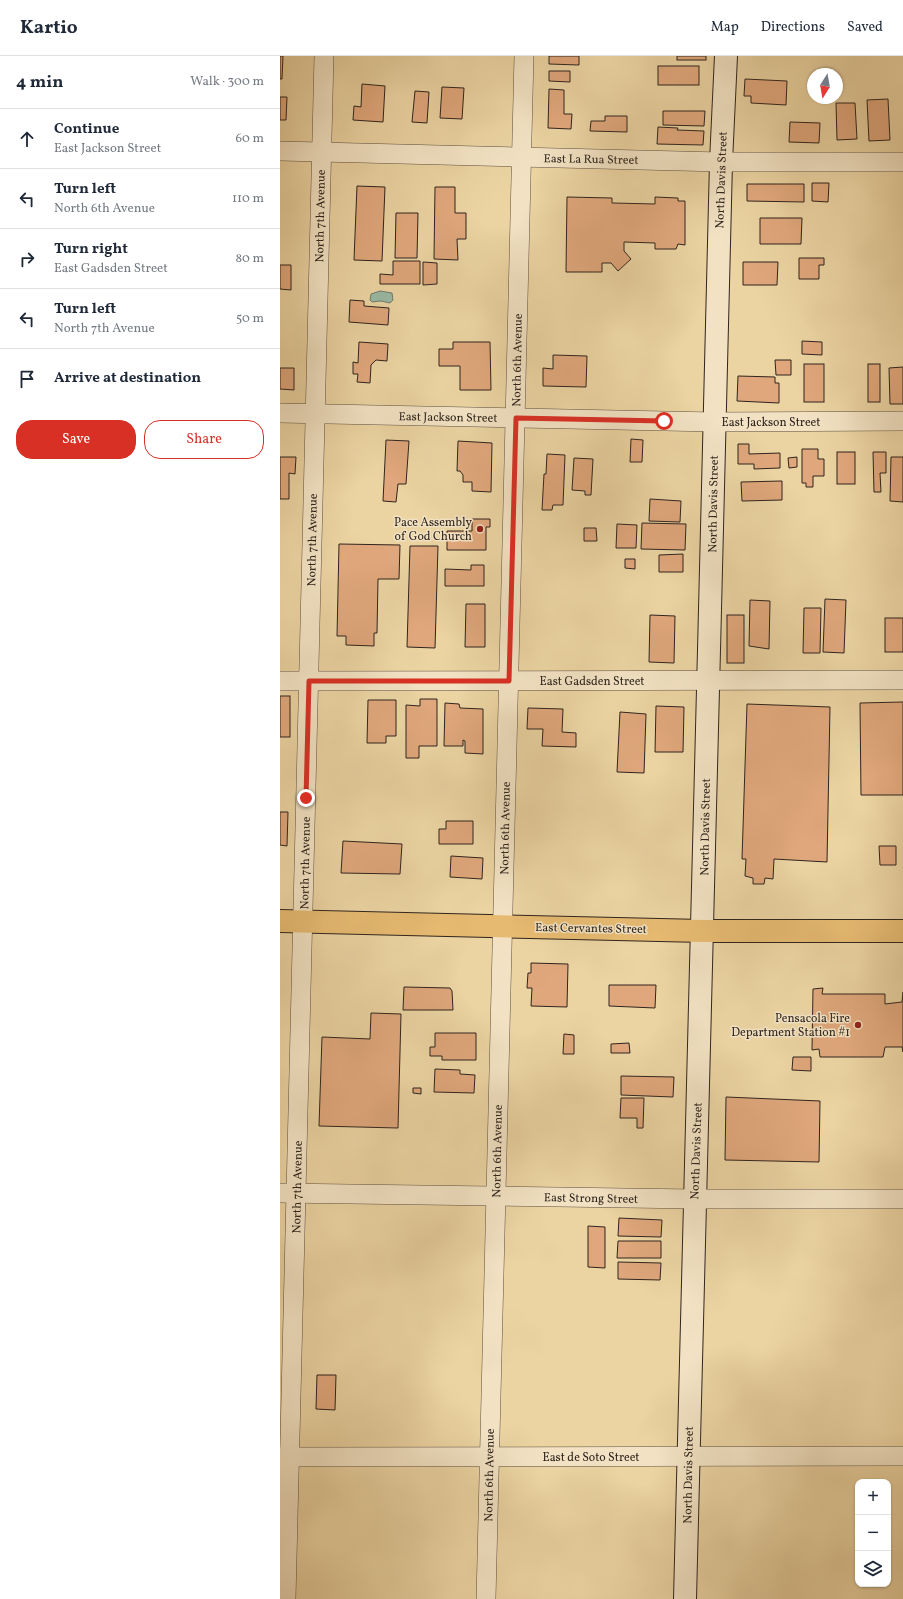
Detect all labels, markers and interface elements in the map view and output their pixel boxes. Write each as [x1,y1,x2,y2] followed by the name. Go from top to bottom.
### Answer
[20,15,78,41] text: Kartio
[711,18,739,37] text: Map
[761,18,825,37] text: Directions
[847,18,883,37] text: Saved
[807,68,843,104] north arrow
[16,71,63,94] text: 4 min
[190,73,264,91] text: Walk · 300 m
[54,119,119,140] text: Continue
[16,128,38,150] icon: ahead
[236,130,264,148] text: 60 m
[712,131,732,229] street label: North Davis Street
[54,140,161,158] text: East Jackson Street
[543,151,639,169] street label: East La Rua Street
[312,169,330,263] street label: North 7th Avenue
[54,179,116,200] text: Turn left
[16,188,38,210] icon: left
[232,190,264,208] text: 110 m
[54,200,155,218] text: North 6th Avenue
[54,239,128,260] text: Turn right
[16,248,38,270] icon: right
[235,250,264,268] text: 80 m
[54,260,168,278] text: East Gadsden Street
[54,299,116,320] text: Turn left
[16,308,38,330] icon: left
[236,310,264,328] text: 50 m
[509,313,527,407] street label: North 6th Avenue
[54,320,155,338] text: North 7th Avenue
[16,368,38,390] icon: arrive
[54,368,201,389] text: Arrive at destination
[398,409,498,427] street label: East Jackson Street
[655,412,673,430] route start
[721,415,821,431] street label: East Jackson Street
[16,420,136,459] button: Save
[144,420,264,459] button: Share
[705,455,723,553] street label: North Davis Street
[304,493,322,587] street label: North 7th Avenue
[394,515,473,545] place label: Pace Assembly of God Church
[475,524,485,534] marker: Pace Assembly of God Church
[539,674,645,690] street label: East Gadsden Street
[697,778,715,876] street label: North Davis Street
[497,781,515,875] street label: North 6th Avenue
[297,789,315,807] route end
[297,816,315,910] street label: North 7th Avenue
[535,920,647,938] street label: East Cervantes Street
[731,1011,850,1041] place label: Pensacola Fire Department Station #1
[853,1020,863,1030] marker: Pensacola Fire Department Station #1
[687,1102,707,1200] street label: North Davis Street
[489,1104,507,1198] street label: North 6th Avenue
[289,1140,307,1234] street label: North 7th Avenue
[544,1190,638,1208] street label: East Strong Street
[680,1426,698,1524] street label: North Davis Street
[481,1428,499,1522] street label: North 6th Avenue
[542,1450,640,1466] street label: East de Soto Street
[855,1479,891,1587] map controls
[855,1479,891,1515] button: +
[855,1515,891,1551] button: −
[855,1551,891,1587] button: layers

